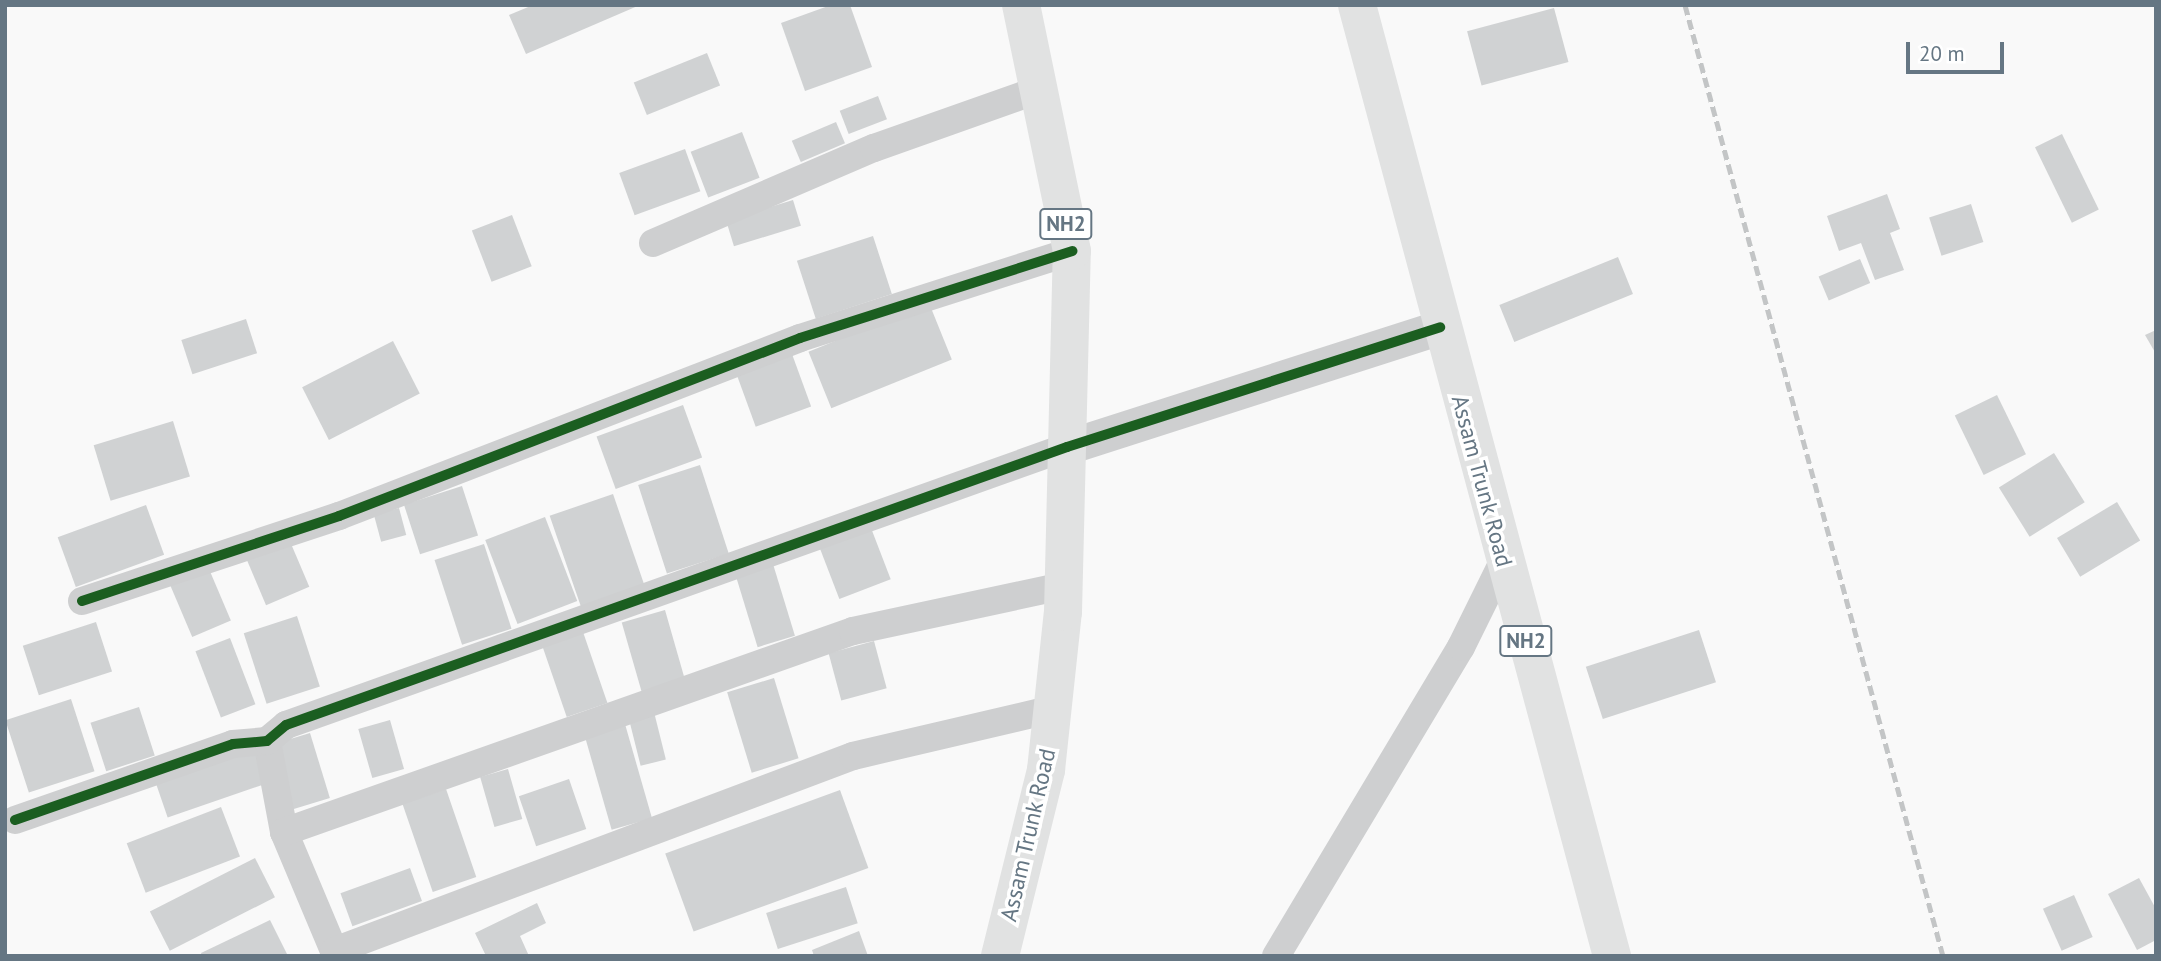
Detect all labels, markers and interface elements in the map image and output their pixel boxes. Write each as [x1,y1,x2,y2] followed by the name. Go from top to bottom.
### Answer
[1909,28,2007,72] scale bar
[1919,40,1965,67] text: 20 m
[1038,206,1094,242] road number: NH2
[1446,391,1518,571] street label: Assam Trunk Road
[1498,624,1554,658] road number: NH2
[995,745,1061,925] street label: Assam Trunk Road

